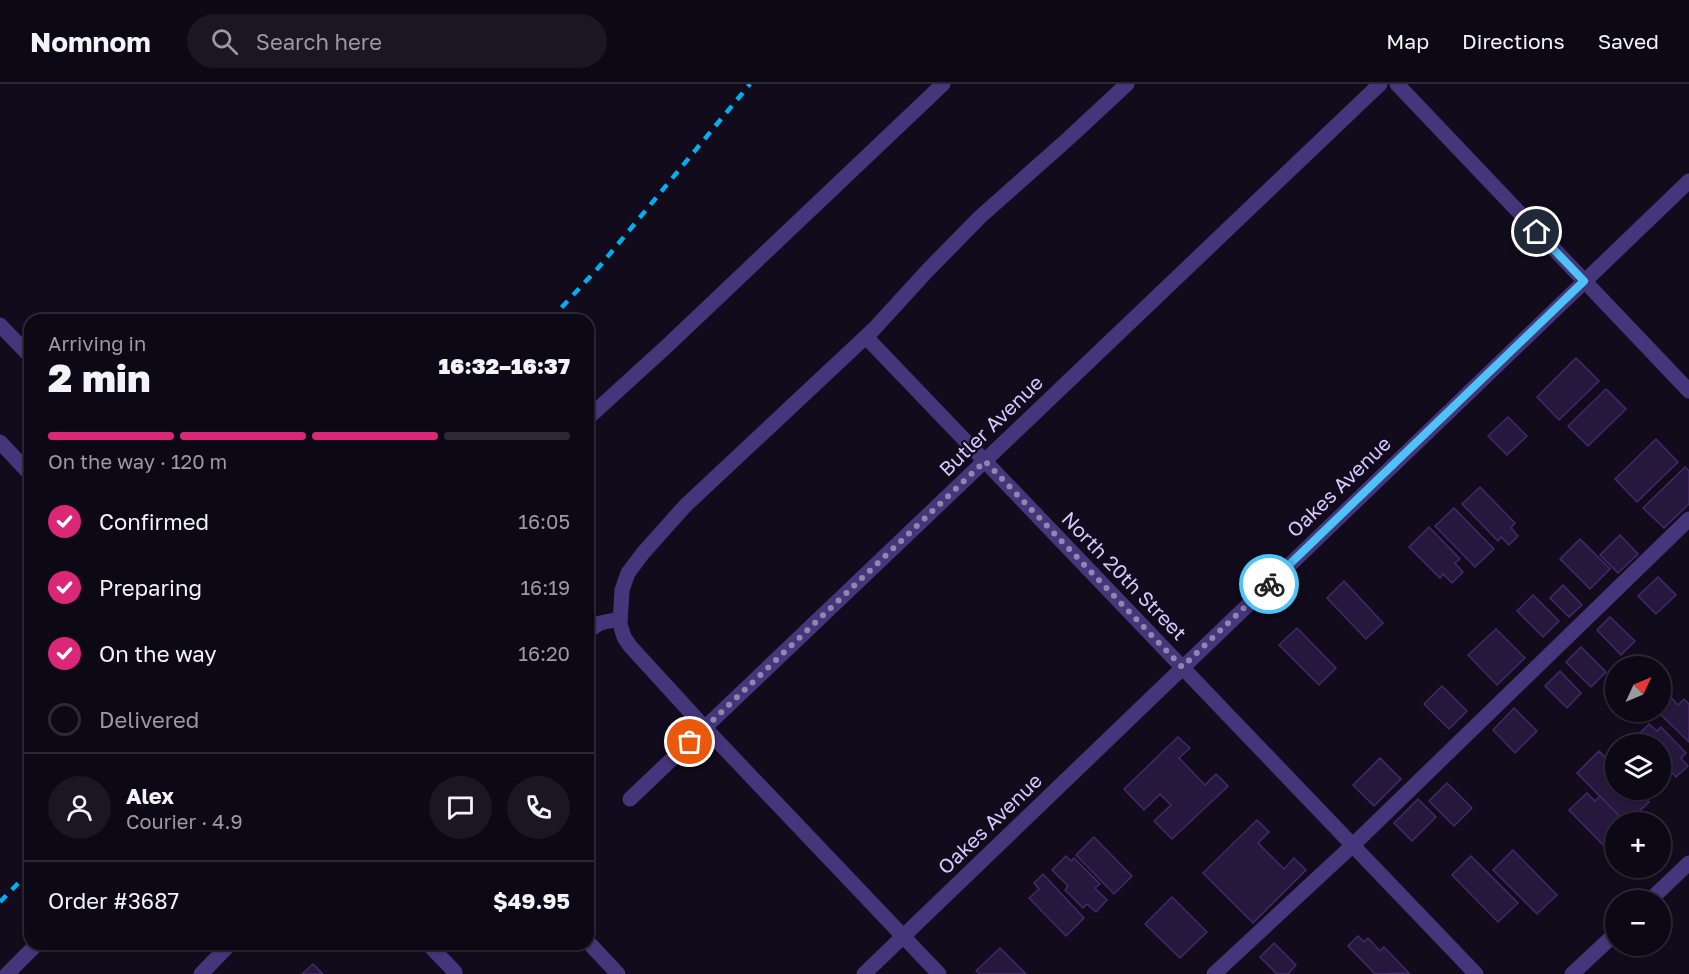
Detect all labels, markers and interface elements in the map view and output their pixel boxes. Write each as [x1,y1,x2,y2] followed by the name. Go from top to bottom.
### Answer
[187,14,607,68] search box
[30,25,151,58] text: Nomnom
[208,25,241,58] icon: search
[256,28,382,55] text: Search here
[1386,28,1429,54] text: Map
[1462,28,1565,54] text: Directions
[1598,28,1659,54] text: Saved
[1511,206,1562,257] pin
[1520,215,1553,248] icon: home
[48,331,146,355] text: Arriving in
[438,352,570,379] text: 16:32–16:37
[48,354,151,401] text: 2 min
[934,370,1047,481] street label: Butler Avenue
[1281,431,1395,542] street label: Oakes Avenue
[48,449,227,473] text: On the way · 120 m
[48,505,81,538] icon: check
[1057,506,1192,644] street label: North 20th Street
[99,508,209,535] text: Confirmed
[518,509,570,533] text: 16:05
[1239,554,1299,614] courier
[1253,568,1286,601] icon: bike
[48,571,81,604] icon: check
[99,574,202,601] text: Preparing
[520,575,570,599] text: 16:19
[48,637,81,670] icon: check
[99,640,217,667] text: On the way
[518,641,570,665] text: 16:20
[1605,656,1671,722] north arrow
[1605,656,1671,956] map controls
[99,706,199,733] text: Delivered
[664,716,715,767] pin
[673,725,706,758] icon: bag
[1605,734,1671,800] button: layers
[932,768,1046,879] street label: Oakes Avenue
[48,776,111,839] button: person
[429,776,492,839] button: chat
[507,776,570,839] button: phone
[126,782,174,809] text: Alex
[126,809,243,833] text: Courier · 4.9
[1605,812,1671,878] button: +
[48,887,179,914] text: Order #3687
[493,887,570,914] text: $49.95
[1605,890,1671,956] button: −

